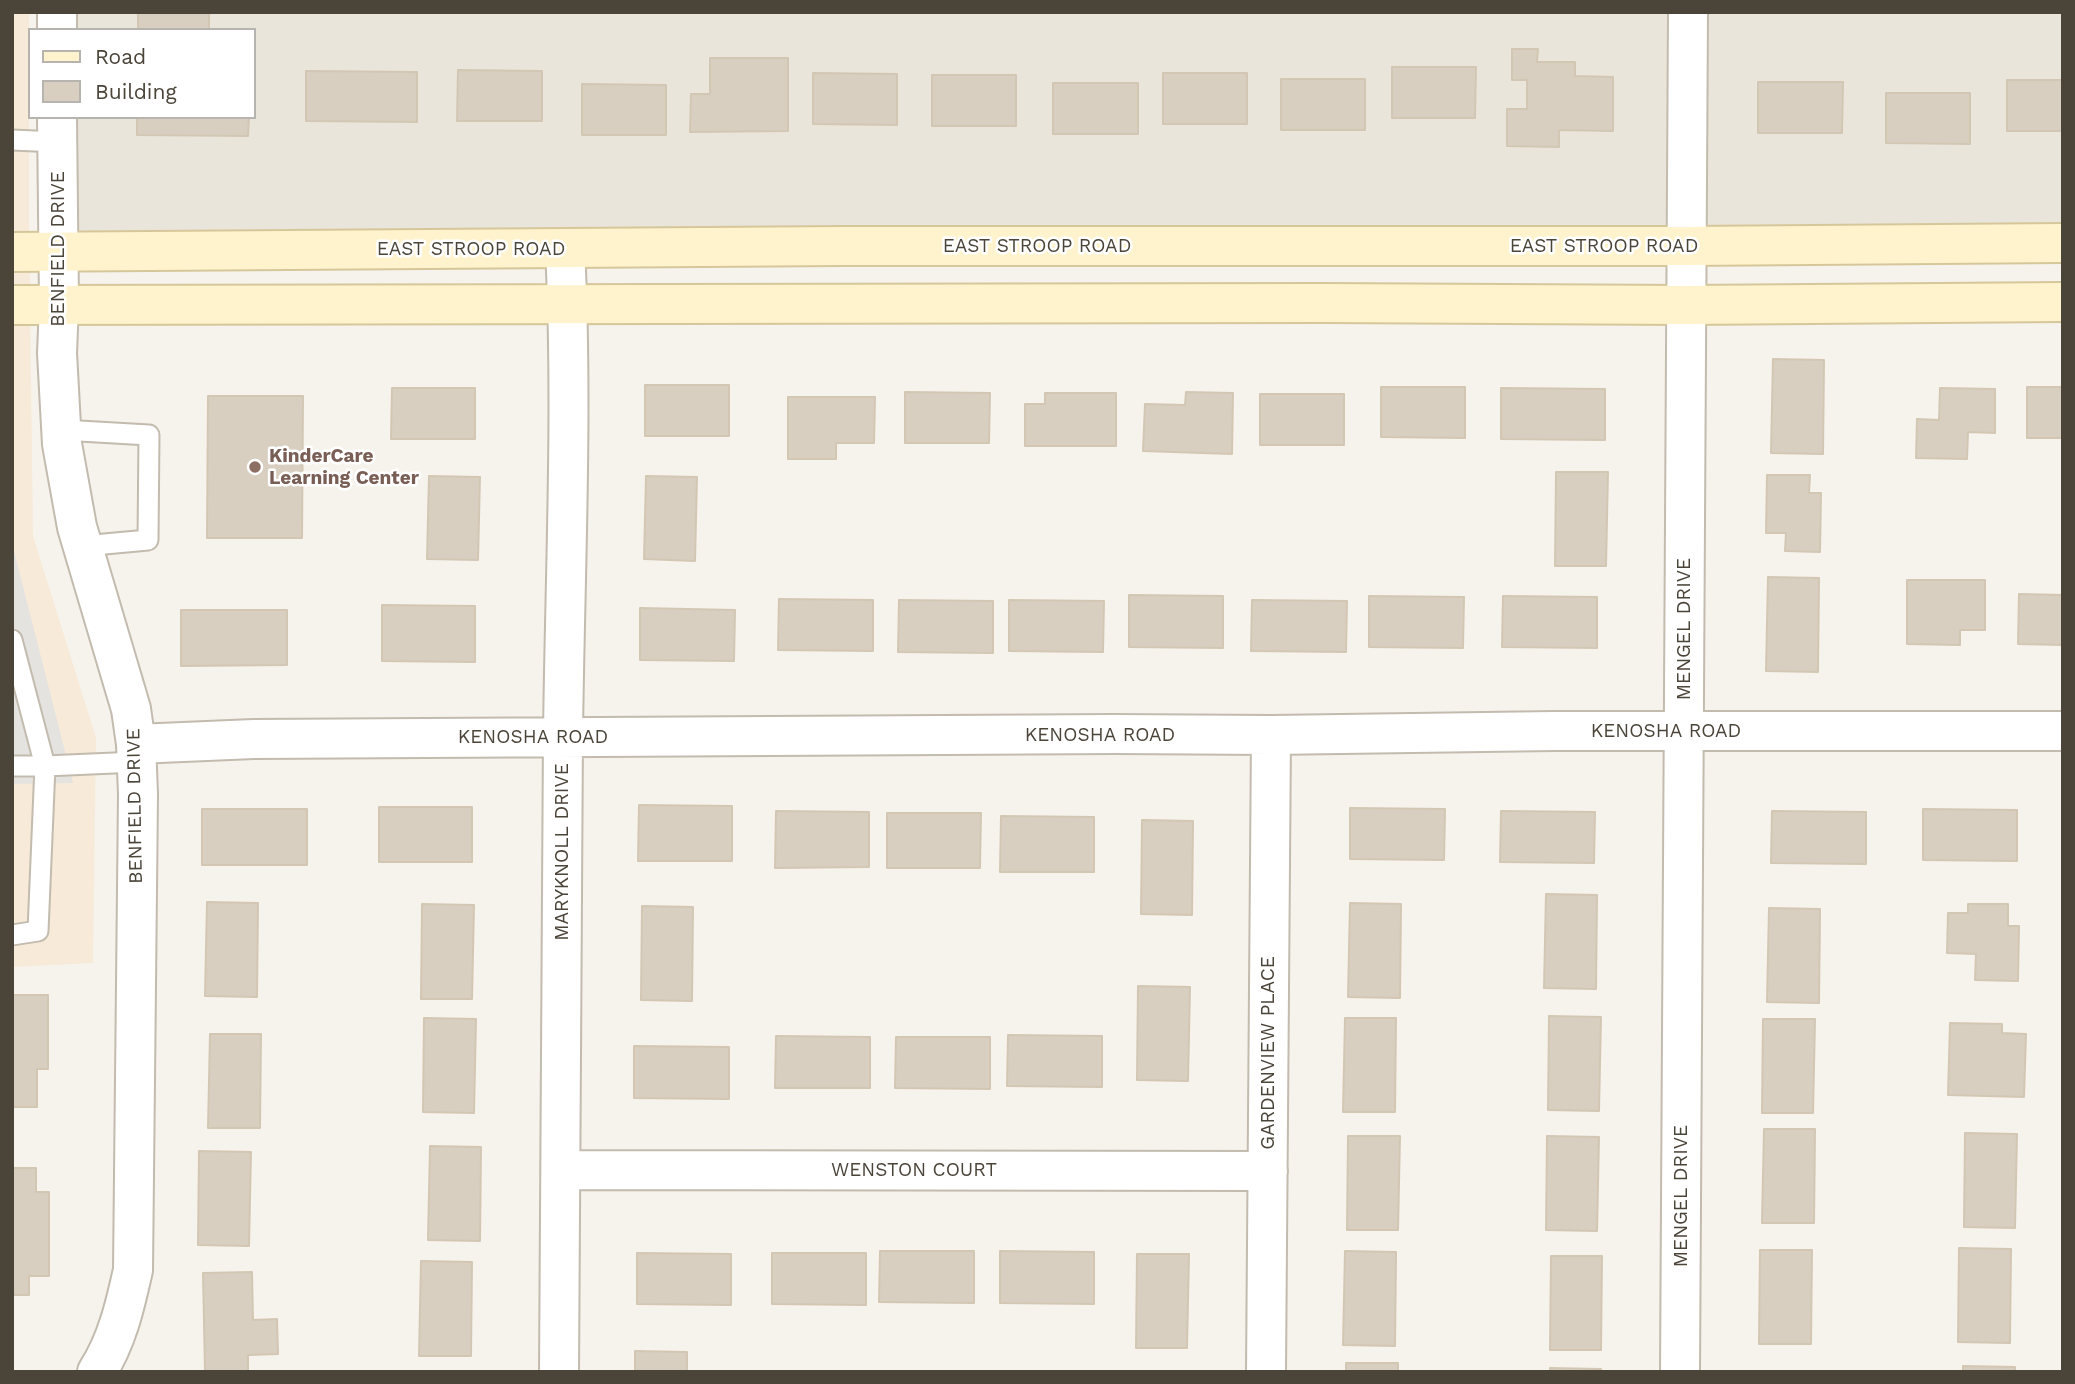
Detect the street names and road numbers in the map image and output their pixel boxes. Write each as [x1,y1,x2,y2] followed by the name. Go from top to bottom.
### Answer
[47,171,69,327] street label: BENFIELD DRIVE
[943,235,1131,257] street label: EAST STROOP ROAD
[1510,235,1698,257] street label: EAST STROOP ROAD
[377,238,565,260] street label: EAST STROOP ROAD
[1673,558,1695,700] street label: MENGEL DRIVE
[1591,720,1741,742] street label: KENOSHA ROAD
[1025,724,1175,746] street label: KENOSHA ROAD
[458,726,608,748] street label: KENOSHA ROAD
[122,728,148,884] street label: BENFIELD DRIVE
[551,763,573,941] street label: MARYKNOLL DRIVE
[1257,956,1279,1150] street label: GARDENVIEW PLACE
[1670,1125,1692,1267] street label: MENGEL DRIVE
[831,1159,997,1181] street label: WENSTON COURT

